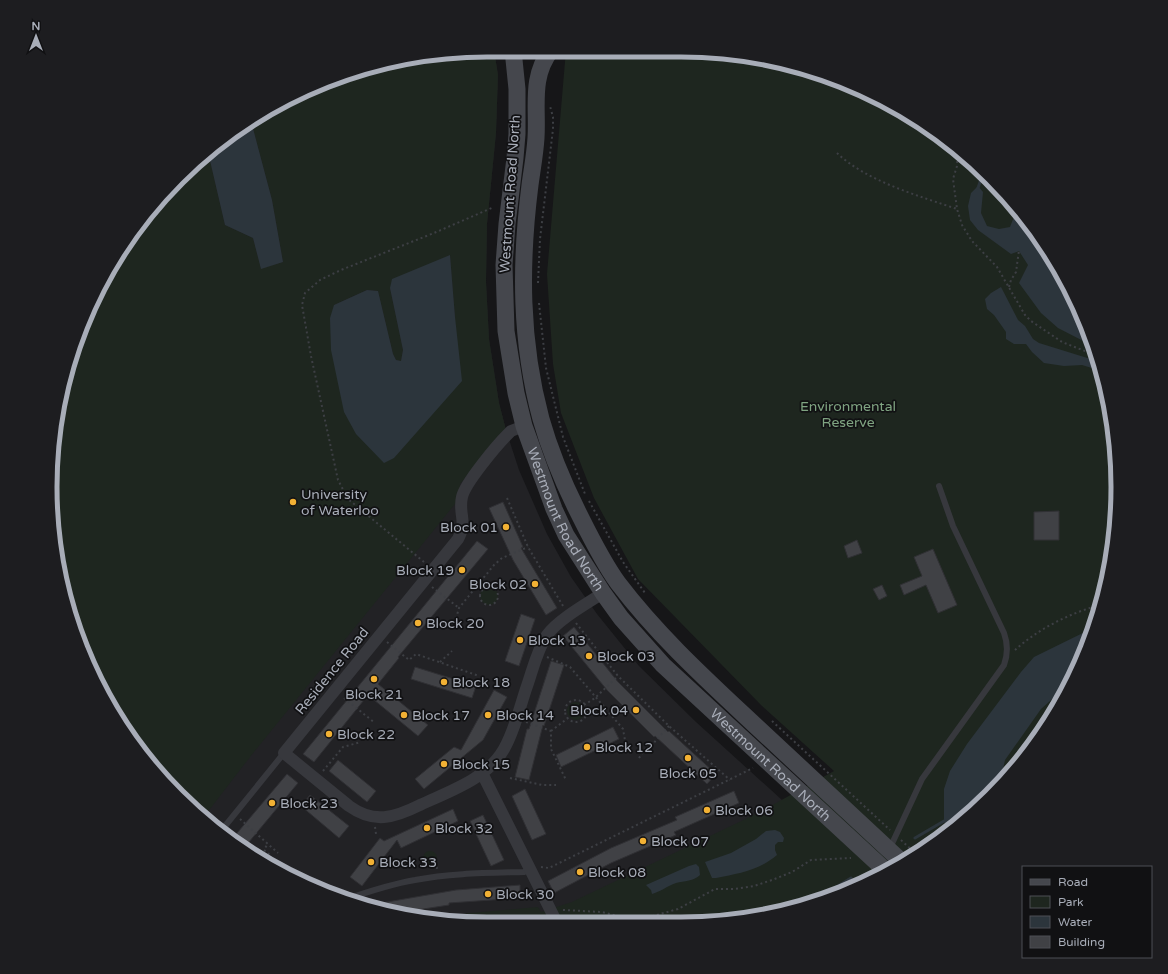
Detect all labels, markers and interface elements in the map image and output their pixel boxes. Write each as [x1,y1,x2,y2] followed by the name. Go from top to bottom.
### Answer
[16,16,56,56] north arrow
[32,20,40,33] text: N
[496,114,524,274] street label: Westmount Road North
[800,398,896,431] park label: Environmental Reserve
[524,445,608,594] street label: Westmount Road North
[301,486,379,519] place label: University of Waterloo
[288,497,298,507] marker: University of Waterloo
[440,519,498,536] place label: Block 01
[501,522,511,532] marker: Block 01
[396,562,454,579] place label: Block 19
[457,565,467,575] marker: Block 19
[469,576,527,593] place label: Block 02
[530,579,540,589] marker: Block 02
[426,615,484,632] place label: Block 20
[413,618,423,628] marker: Block 20
[292,624,372,718] street label: Residence Road
[528,632,586,649] place label: Block 13
[515,635,525,645] marker: Block 13
[597,648,655,665] place label: Block 03
[584,651,594,661] marker: Block 03
[369,674,379,684] marker: Block 21
[452,674,510,691] place label: Block 18
[439,677,449,687] marker: Block 18
[345,686,403,703] place label: Block 21
[570,702,628,719] place label: Block 04
[631,705,641,715] marker: Block 04
[707,705,835,825] street label: Westmount Road North
[412,707,470,724] place label: Block 17
[496,707,554,724] place label: Block 14
[399,710,409,720] marker: Block 17
[483,710,493,720] marker: Block 14
[337,726,395,743] place label: Block 22
[324,729,334,739] marker: Block 22
[595,739,653,756] place label: Block 12
[582,742,592,752] marker: Block 12
[683,753,693,763] marker: Block 05
[452,756,510,773] place label: Block 15
[439,759,449,769] marker: Block 15
[659,765,717,782] place label: Block 05
[280,795,338,812] place label: Block 23
[267,798,277,808] marker: Block 23
[715,802,773,819] place label: Block 06
[702,805,712,815] marker: Block 06
[435,820,493,837] place label: Block 32
[422,823,432,833] marker: Block 32
[651,833,709,850] place label: Block 07
[638,836,648,846] marker: Block 07
[379,854,437,871] place label: Block 33
[366,857,376,867] marker: Block 33
[588,864,646,881] place label: Block 08
[1022,866,1152,958] legend
[575,867,585,877] marker: Block 08
[1058,875,1088,889] text: Road
[496,886,554,903] place label: Block 30
[483,889,493,899] marker: Block 30
[1058,895,1084,909] text: Park
[1058,915,1093,929] text: Water
[1058,935,1105,949] text: Building

